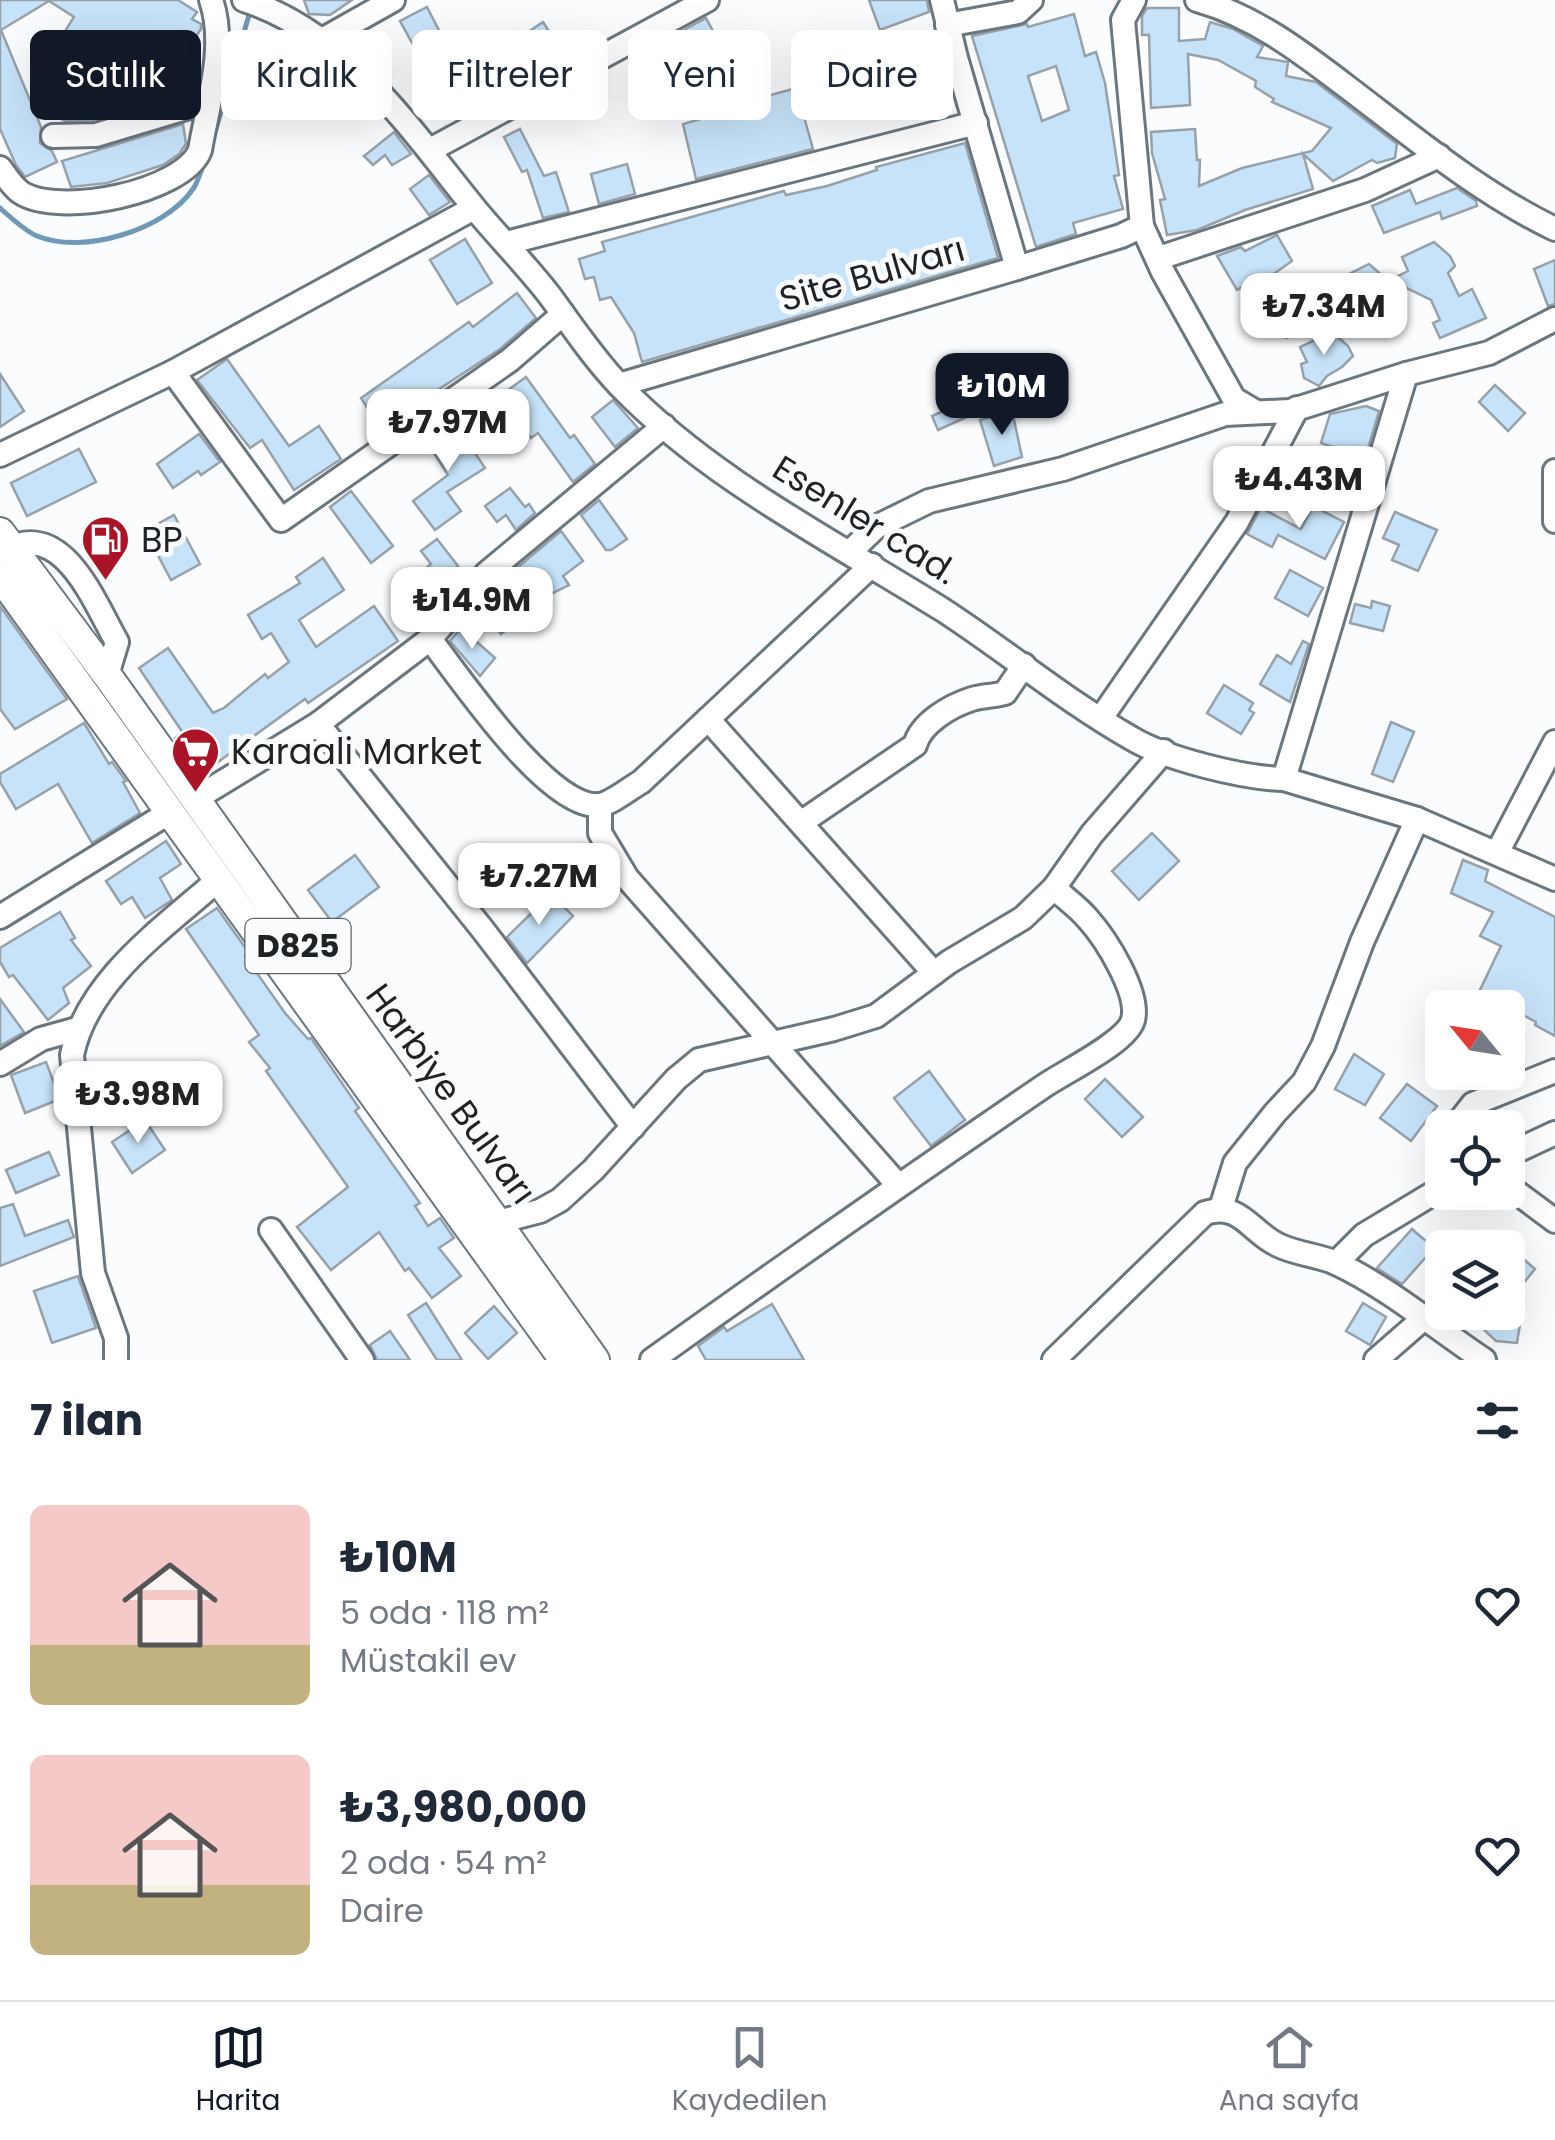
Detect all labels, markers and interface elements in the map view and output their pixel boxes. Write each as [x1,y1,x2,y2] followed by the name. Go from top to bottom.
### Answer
[30,30,201,120] chip: Satılık
[221,30,392,120] chip: Kiralık
[412,30,608,120] chip: Filtreler
[628,30,771,120] chip: Yeni
[791,30,953,120] chip: Daire
[774,224,970,323] street label: Site Bulvarı
[1243,273,1405,358] pin: ₺7.34M
[1262,283,1386,328] text: ₺7.34M
[943,353,1061,438] pin: ₺10M
[958,363,1046,408] text: ₺10M
[367,389,529,474] pin: ₺7.97M
[388,399,508,444] text: ₺7.97M
[764,443,967,596] street label: Esenler cad.
[1218,446,1380,531] pin: ₺4.43M
[1235,456,1363,501] text: ₺4.43M
[80,514,132,582] fuel station icon: BP
[141,515,183,564] place label: BP
[391,567,553,652] pin: ₺14.9M
[413,577,531,622] text: ₺14.9M
[170,726,222,794] supermarket icon: Karaali Market
[231,727,482,776] place label: Karaali Market
[458,843,620,928] pin: ₺7.27M
[480,853,598,898] text: ₺7.27M
[246,919,350,973] road number: D825
[355,974,548,1214] street label: Harbiye Bulvarı
[1425,990,1525,1090] north arrow
[1425,990,1525,1330] map controls
[57,1061,219,1146] pin: ₺3.98M
[76,1071,200,1116] text: ₺3.98M
[1425,1110,1525,1210] button: locate
[1425,1230,1525,1330] button: layers
[30,1391,143,1450] text: 7 ilan
[1470,1393,1525,1448] icon: filters
[340,1528,457,1587] text: ₺10M
[110,1545,230,1665] icon: home
[1470,1578,1525,1633] icon: heart
[340,1590,549,1635] text: 5 oda · 118 m²
[340,1638,517,1683] text: Müstakil ev
[340,1778,587,1837] text: ₺3,980,000
[110,1795,230,1915] icon: home
[1470,1828,1525,1883] icon: heart
[340,1840,547,1885] text: 2 oda · 54 m²
[340,1888,424,1933] text: Daire
[196,2020,280,2122] tab: Harita
[672,2020,827,2122] tab: Kaydedilen
[1219,2020,1359,2122] tab: Ana sayfa

